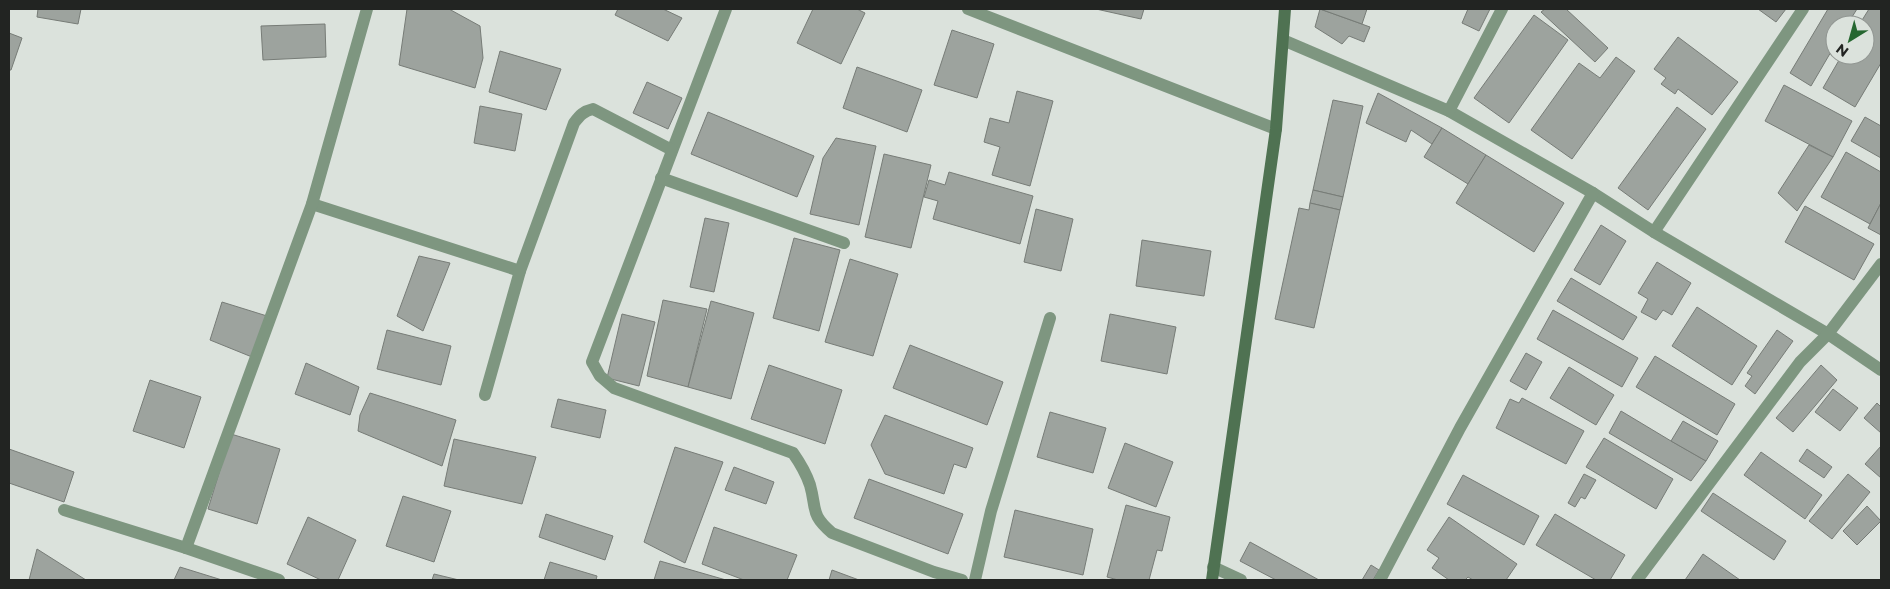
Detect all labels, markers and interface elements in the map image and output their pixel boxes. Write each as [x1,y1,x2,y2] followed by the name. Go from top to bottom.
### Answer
[1825,15,1875,65] north arrow
[1832,40,1852,61] text: N

